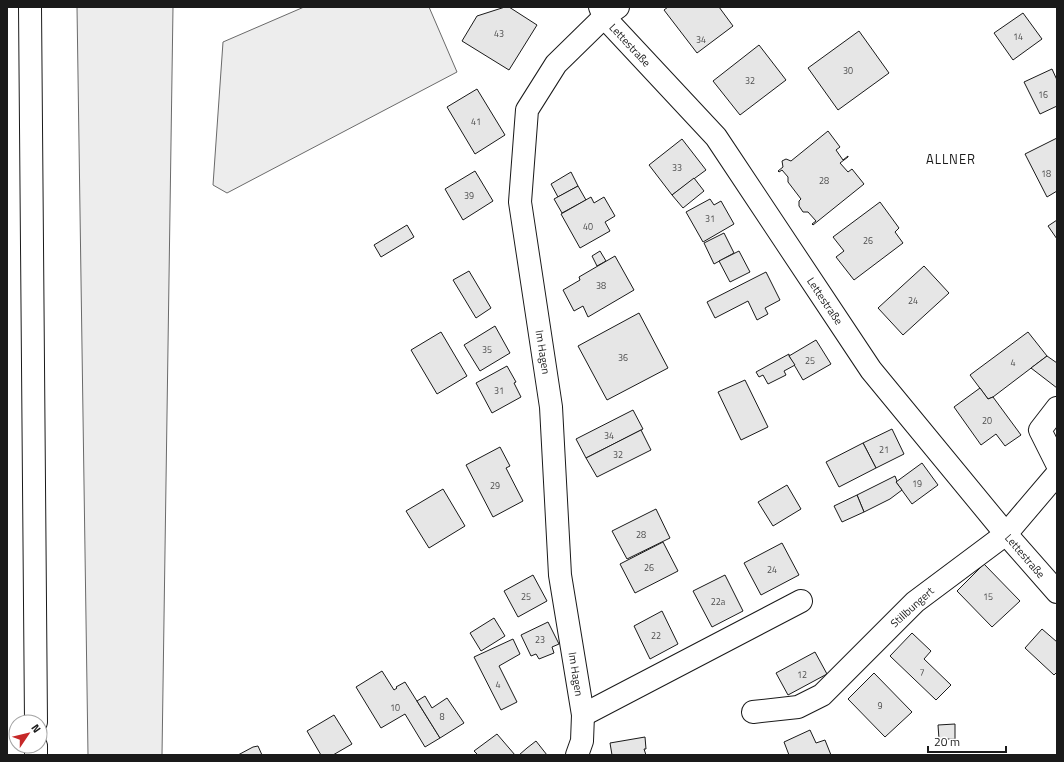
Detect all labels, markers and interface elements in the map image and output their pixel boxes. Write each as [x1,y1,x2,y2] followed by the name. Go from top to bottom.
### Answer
[606,20,655,71] street label: Lettestraße
[494,27,504,40] house number: 43
[1013,30,1023,43] house number: 14
[696,33,706,46] house number: 34
[843,64,853,77] house number: 30
[745,74,755,87] house number: 32
[1038,88,1048,101] house number: 16
[471,115,481,128] house number: 41
[926,149,976,169] district label: ALLNER
[672,161,682,174] house number: 33
[1041,167,1051,180] house number: 18
[819,174,829,187] house number: 28
[464,189,474,202] house number: 39
[705,212,715,225] house number: 31
[583,220,593,233] house number: 40
[863,234,873,247] house number: 26
[803,274,847,328] street label: Lettestraße
[596,279,606,292] house number: 38
[908,294,918,307] house number: 24
[532,329,554,375] street label: Im Hagen
[482,343,492,356] house number: 35
[618,351,628,364] house number: 36
[805,354,815,367] house number: 25
[1010,356,1016,369] house number: 4
[494,384,504,397] house number: 31
[982,414,992,427] house number: 20
[604,429,614,442] house number: 34
[879,443,889,456] house number: 21
[613,448,623,461] house number: 32
[912,477,922,490] house number: 19
[490,479,500,492] house number: 29
[636,528,646,541] house number: 28
[1001,530,1049,582] street label: Lettestraße
[644,561,654,574] house number: 26
[767,563,777,576] house number: 24
[887,583,937,631] street label: Stillbungert
[521,590,531,603] house number: 25
[983,590,993,603] house number: 15
[711,595,726,608] house number: 22a
[651,629,661,642] house number: 22
[535,633,545,646] house number: 23
[565,651,587,697] street label: Im Hagen
[919,666,925,679] house number: 7
[797,668,807,681] house number: 12
[495,678,501,691] house number: 4
[877,699,883,712] house number: 9
[390,701,400,714] house number: 10
[439,710,445,723] house number: 8
[8,714,48,754] north arrow
[27,721,45,736] text: N
[928,728,1006,754] scale bar
[934,732,960,751] text: 20 m

